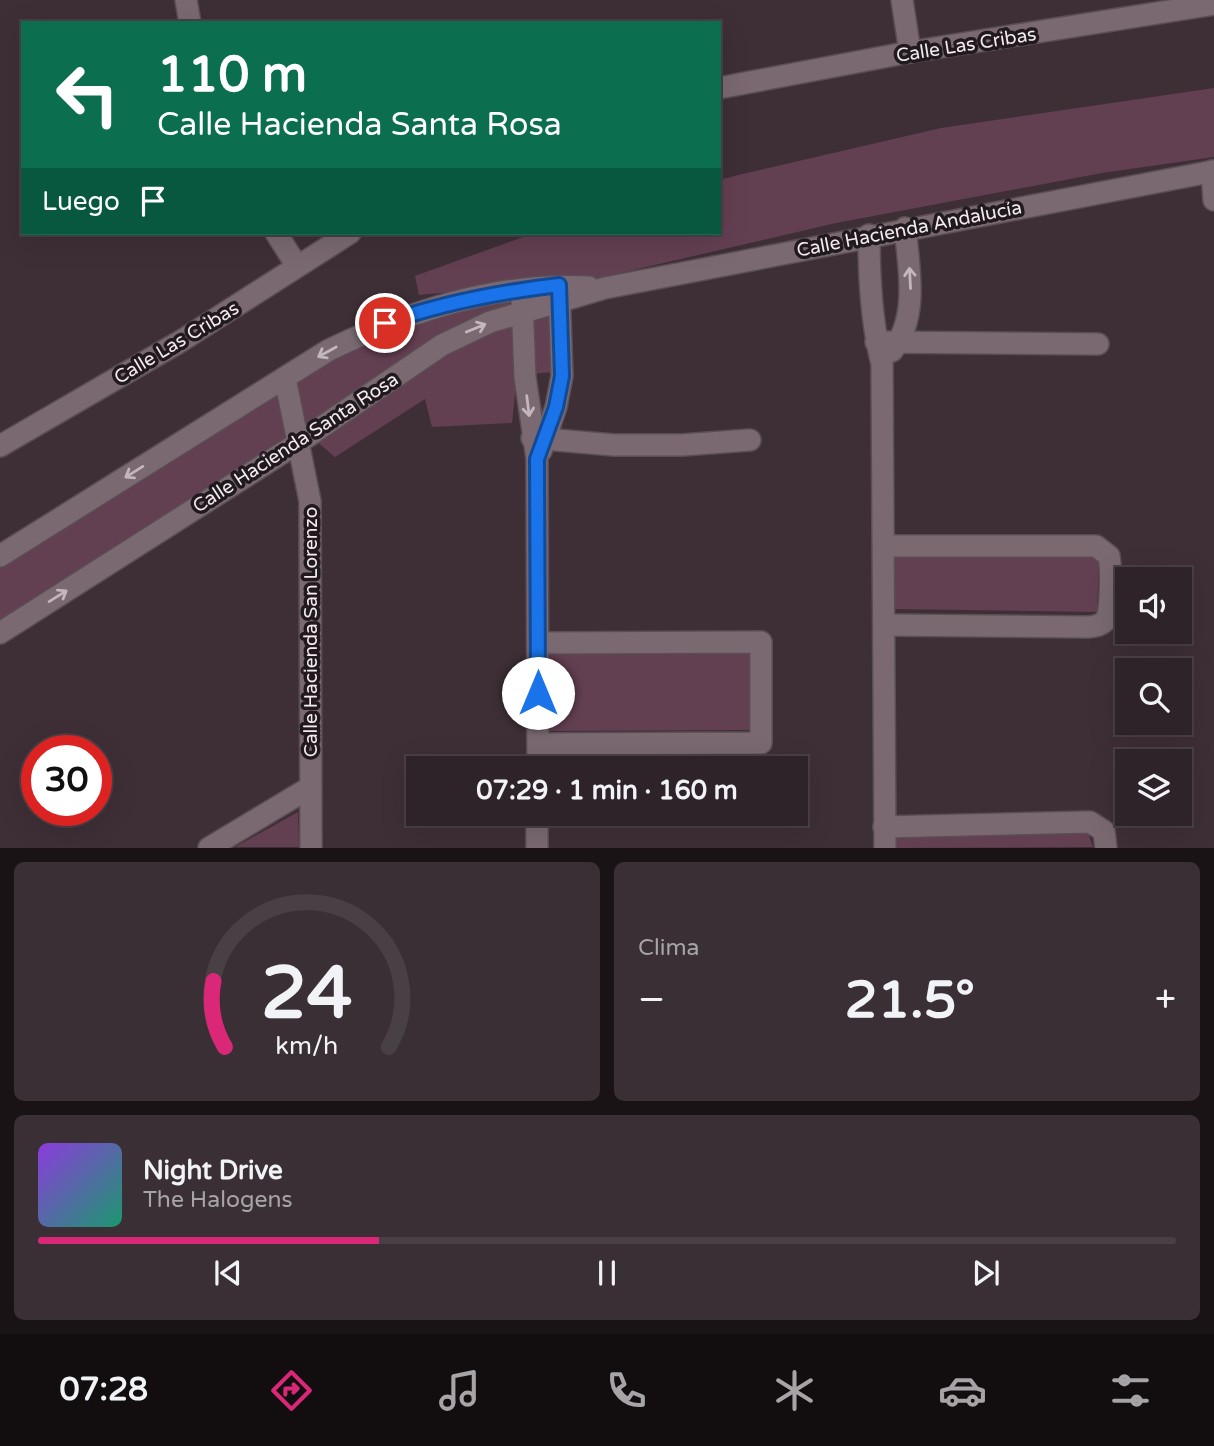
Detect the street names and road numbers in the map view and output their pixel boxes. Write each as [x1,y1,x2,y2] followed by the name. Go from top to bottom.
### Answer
[895,23,1038,67] street label: Calle Las Cribas
[795,196,1024,262] street label: Calle Hacienda Andalucía
[110,297,243,389] street label: Calle Las Cribas
[189,368,402,518] street label: Calle Hacienda Santa Rosa
[300,507,322,757] street label: Calle Hacienda San Lorenzo

